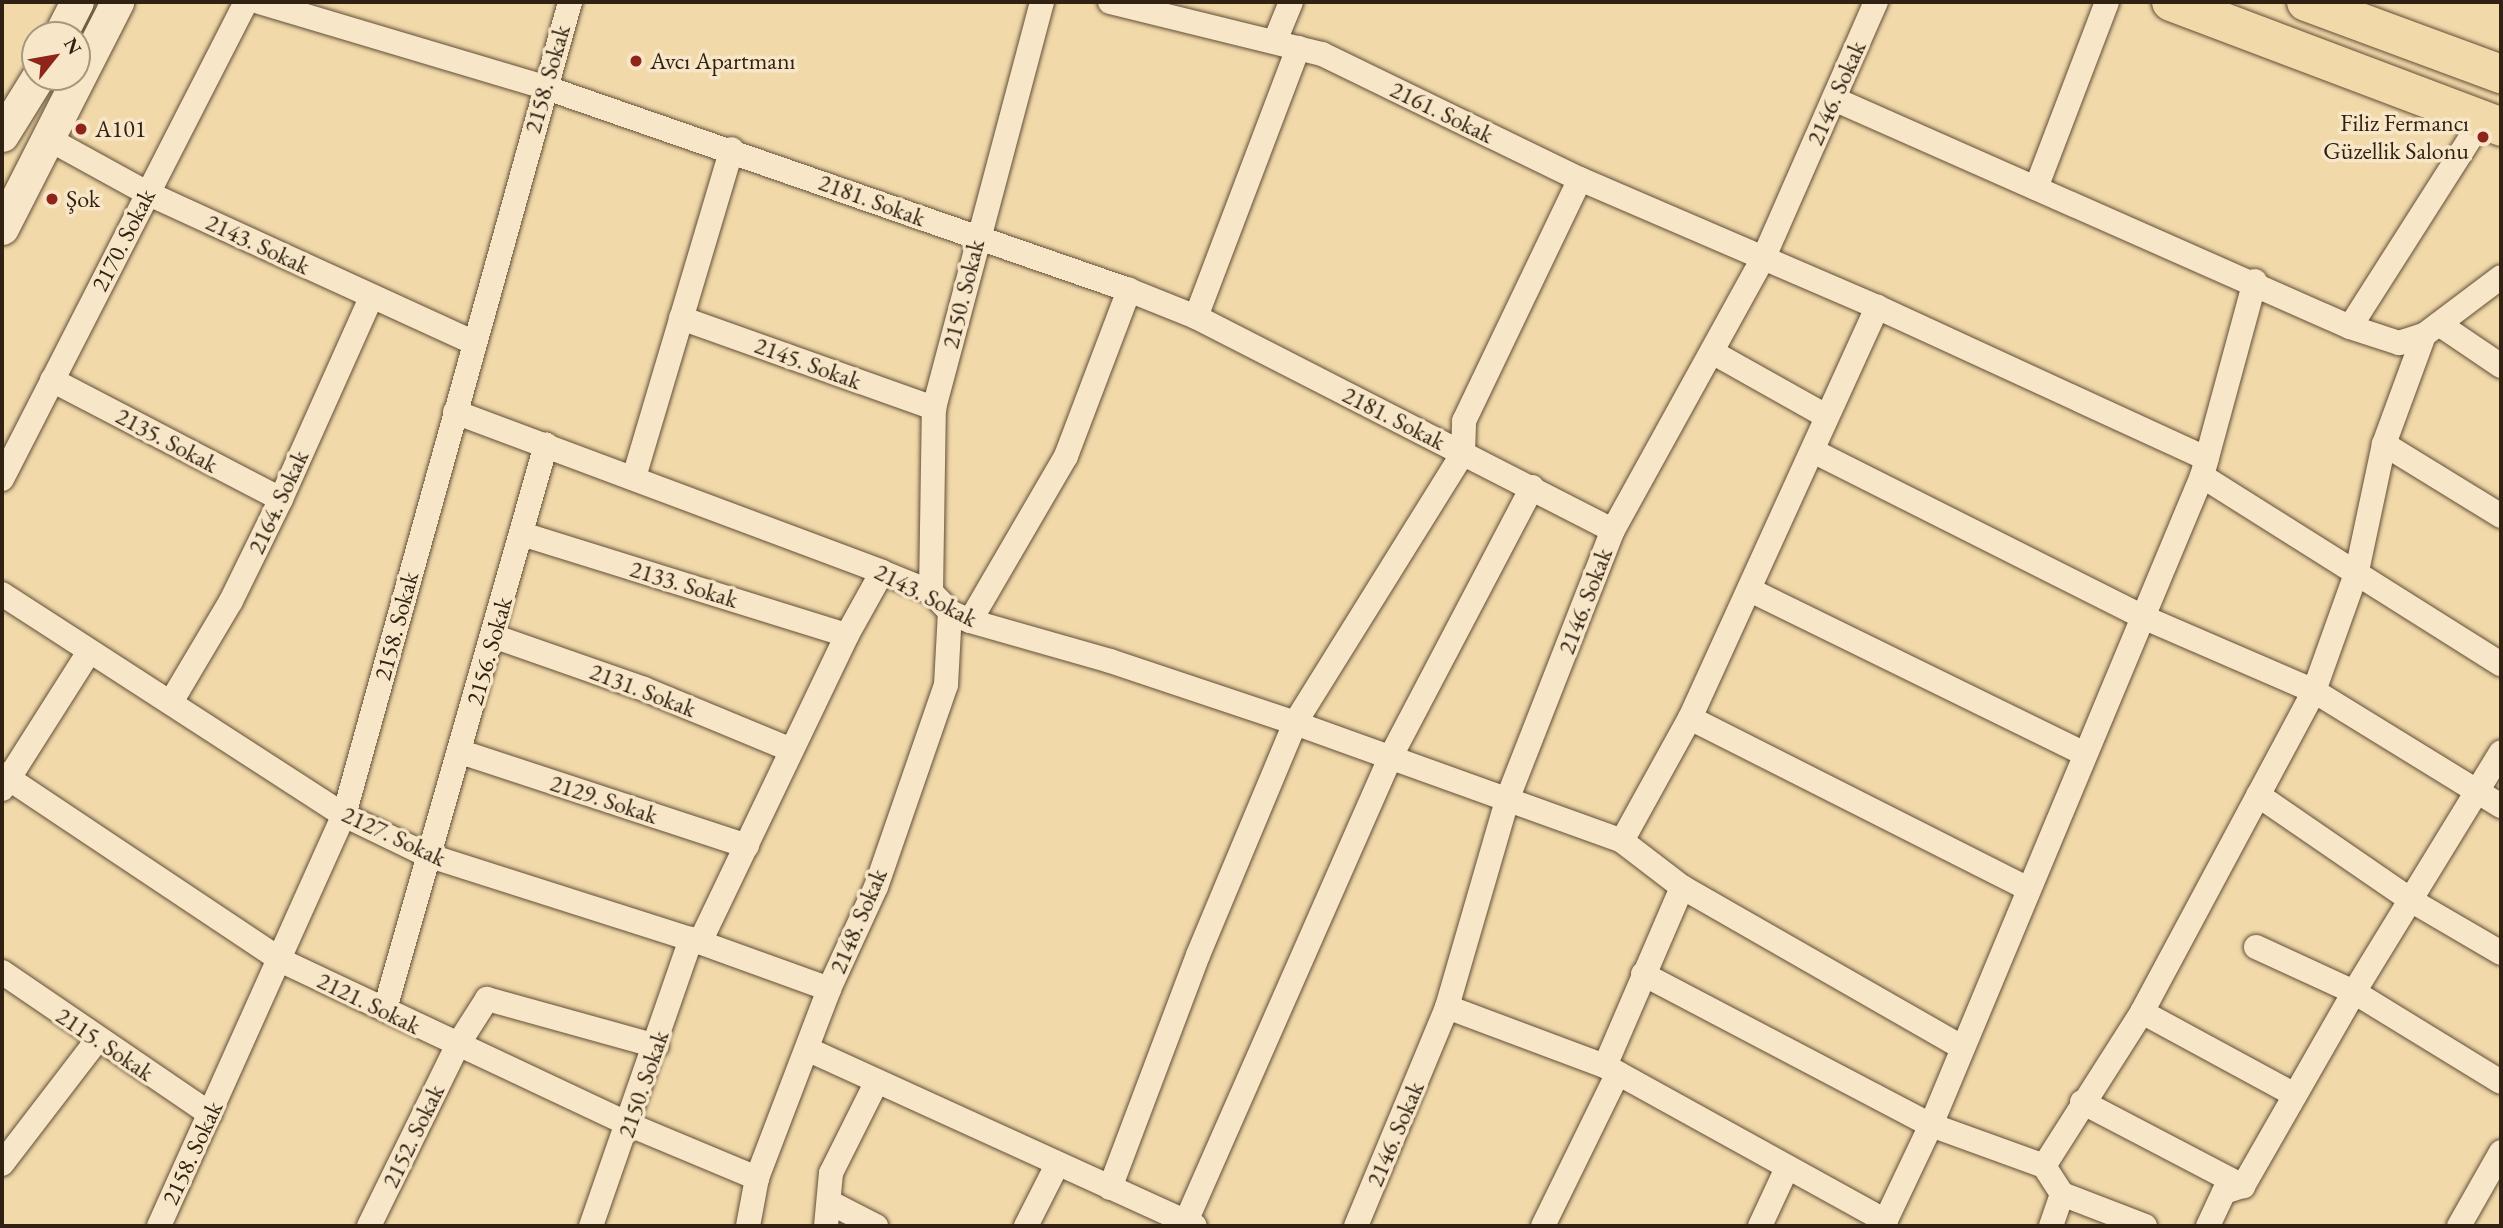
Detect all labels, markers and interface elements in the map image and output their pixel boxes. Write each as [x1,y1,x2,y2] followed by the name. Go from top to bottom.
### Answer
[21,21,91,91] north arrow
[518,22,576,136] street label: 2158. Sokak
[58,33,87,59] text: N
[1800,36,1872,150] street label: 2146. Sokak
[650,47,795,75] place label: Avcı Apartmanı
[628,53,644,69] marker: Avcı Apartmanı
[1386,75,1498,149] street label: 2161. Sokak
[2323,109,2469,165] place label: Filiz Fermancı Güzellik Salonu
[95,115,146,143] place label: A101
[73,121,89,137] marker: A101
[2475,129,2491,145] marker: Filiz Fermancı Güzellik Salonu
[815,167,929,233] street label: 2181. Sokak
[85,184,161,296] street label: 2170. Sokak
[66,185,100,213] place label: Şok
[44,191,60,207] marker: Şok
[202,207,314,281] street label: 2143. Sokak
[936,237,990,351] street label: 2150. Sokak
[751,330,865,396] street label: 2145. Sokak
[1338,380,1450,456] street label: 2181. Sokak
[111,401,223,479] street label: 2135. Sokak
[241,446,315,558] street label: 2164. Sokak
[1552,544,1618,658] street label: 2146. Sokak
[627,554,741,614] street label: 2133. Sokak
[870,557,982,633] street label: 2143. Sokak
[368,569,424,683] street label: 2158. Sokak
[460,594,518,708] street label: 2156. Sokak
[586,657,700,723] street label: 2131. Sokak
[547,768,661,830] street label: 2129. Sokak
[338,799,450,873] street label: 2127. Sokak
[823,864,893,978] street label: 2148. Sokak
[313,966,425,1040] street label: 2121. Sokak
[51,1001,159,1087] street label: 2115. Sokak
[611,1027,675,1141] street label: 2150. Sokak
[1360,1077,1430,1191] street label: 2146. Sokak
[376,1080,450,1192] street label: 2152. Sokak
[155,1097,229,1209] street label: 2158. Sokak

